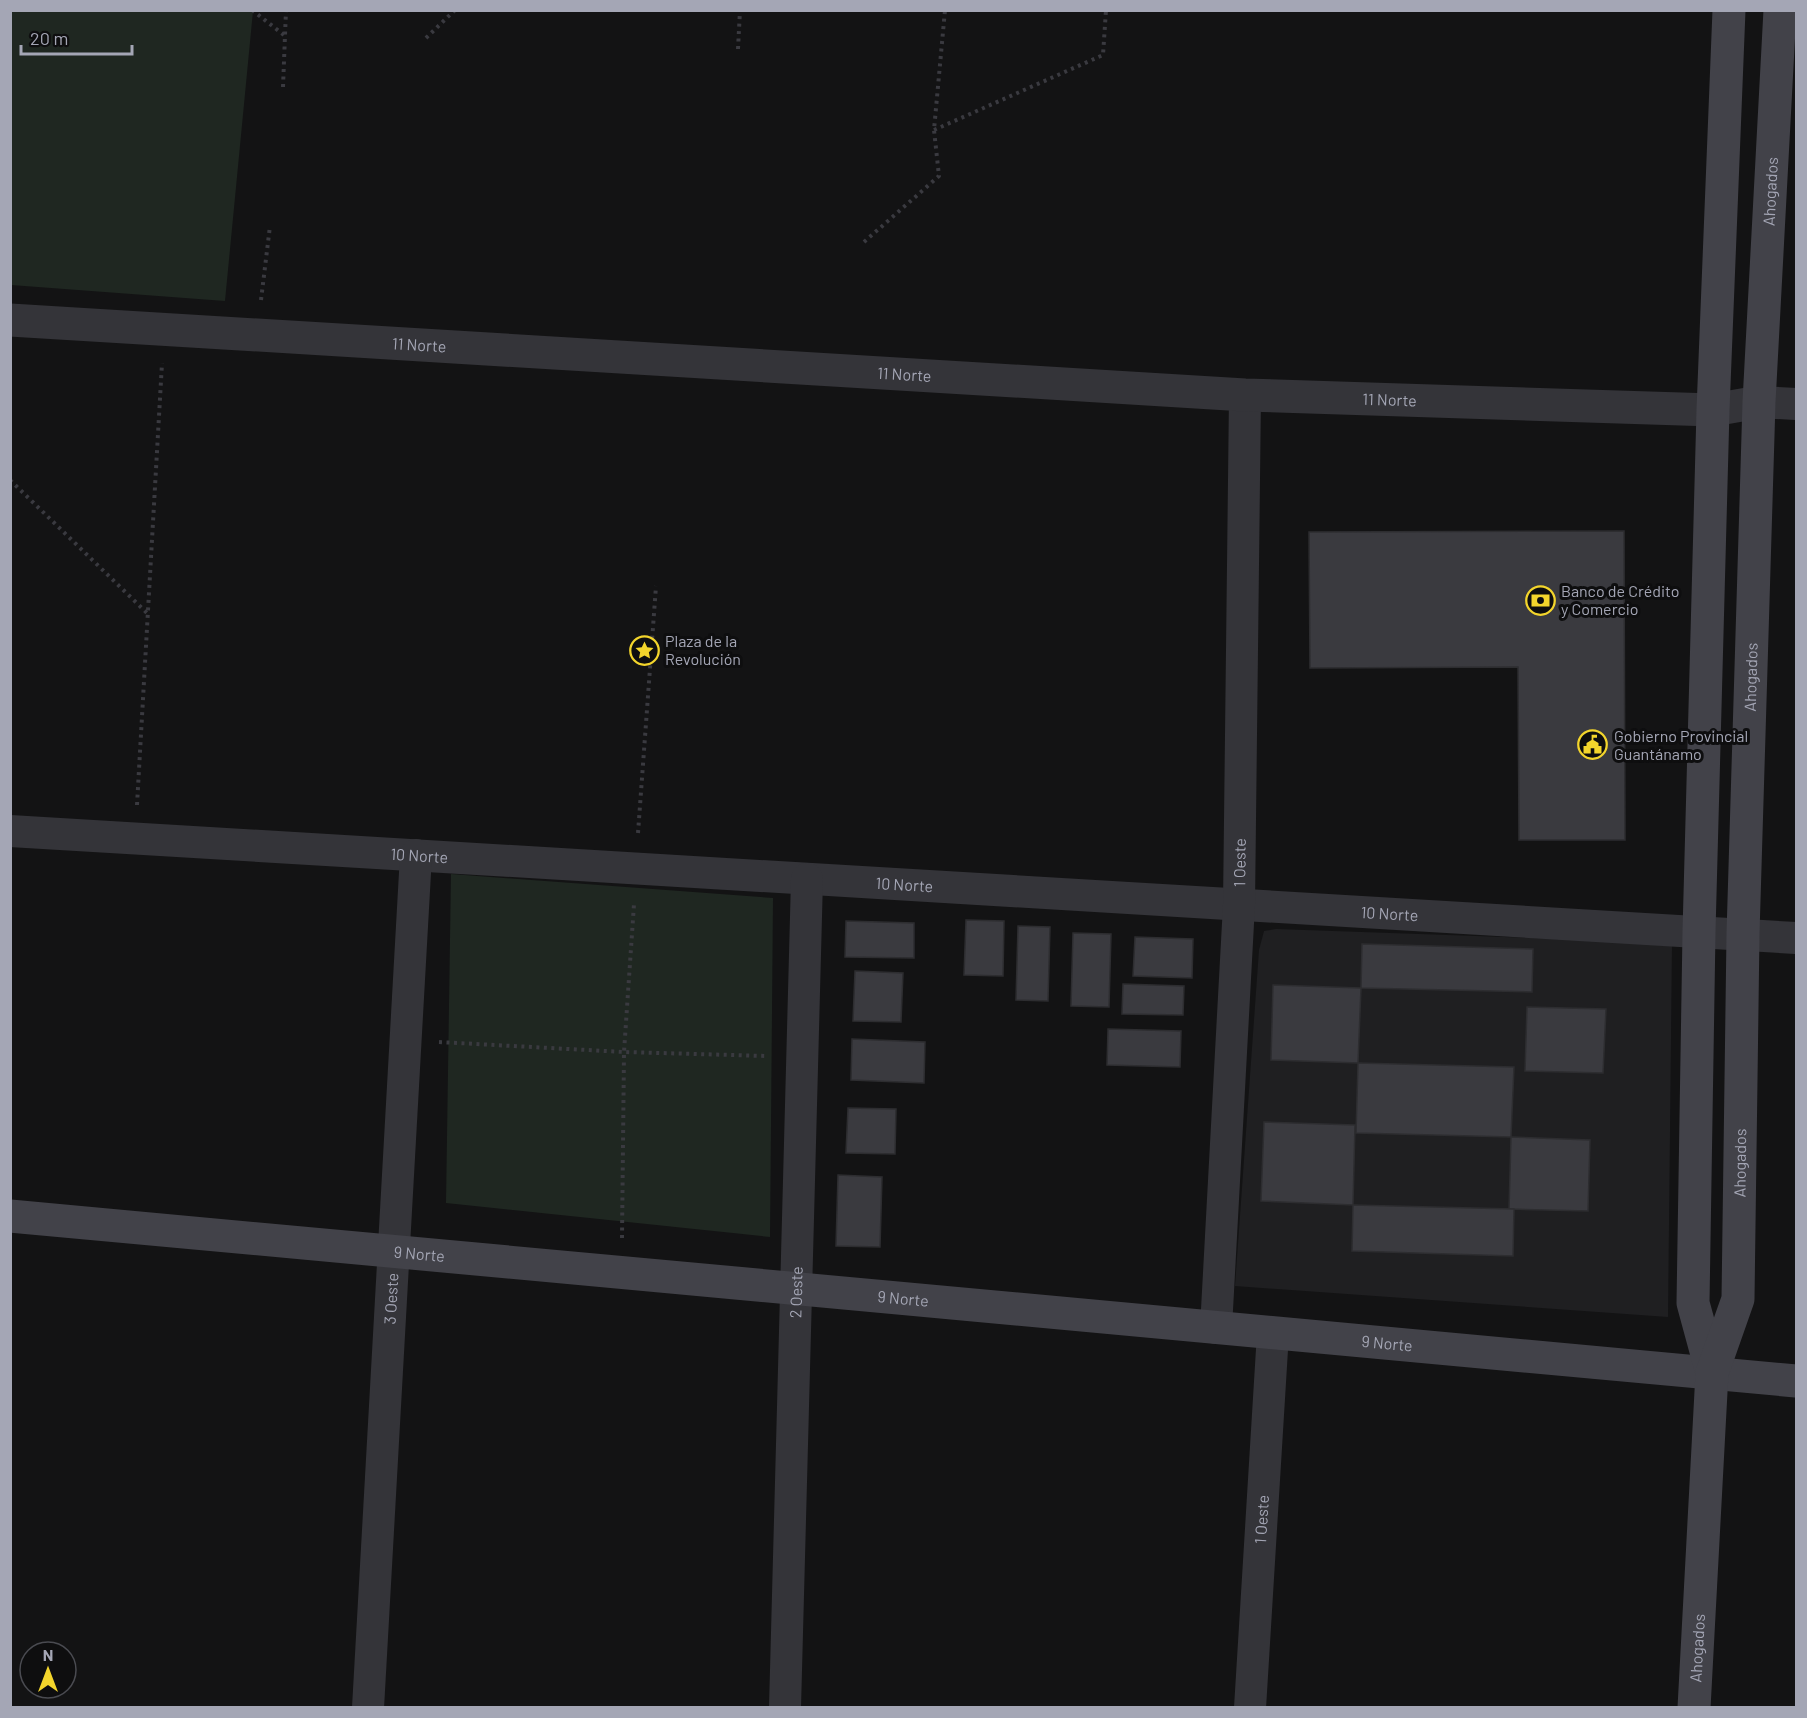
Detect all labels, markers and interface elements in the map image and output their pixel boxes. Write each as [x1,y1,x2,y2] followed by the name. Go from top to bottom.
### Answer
[21,18,132,56] scale bar
[30,27,68,49] text: 20 m
[1758,157,1781,226] street label: Ahogados
[392,333,447,355] street label: 11 Norte
[877,363,932,385] street label: 11 Norte
[1362,389,1417,410] street label: 11 Norte
[1561,581,1679,618] place label: Banco de Crédito y Comercio
[1524,584,1556,616] bank icon: Banco de Crédito y Comercio
[665,631,741,668] place label: Plaza de la Revolución
[628,634,660,666] place icon: Plaza de la Revolución
[1740,642,1761,712] street label: Ahogados
[1614,726,1748,763] place label: Gobierno Provincial Guantánamo
[1577,729,1609,761] public building icon: Gobierno Provincial Guantánamo
[1229,838,1249,887] street label: 1 Oeste
[390,844,449,866] street label: 10 Norte
[875,873,934,895] street label: 10 Norte
[1360,902,1419,924] street label: 10 Norte
[1729,1128,1749,1198] street label: Ahogados
[393,1241,446,1265] street label: 9 Norte
[785,1266,806,1318] street label: 2 Oeste
[380,1272,401,1325] street label: 3 Oeste
[877,1286,930,1310] street label: 9 Norte
[1361,1331,1414,1355] street label: 9 Norte
[1250,1494,1272,1544] street label: 1 Oeste
[1685,1613,1708,1683] street label: Ahogados
[18,1640,78,1700] north arrow
[43,1645,53,1664] text: N

